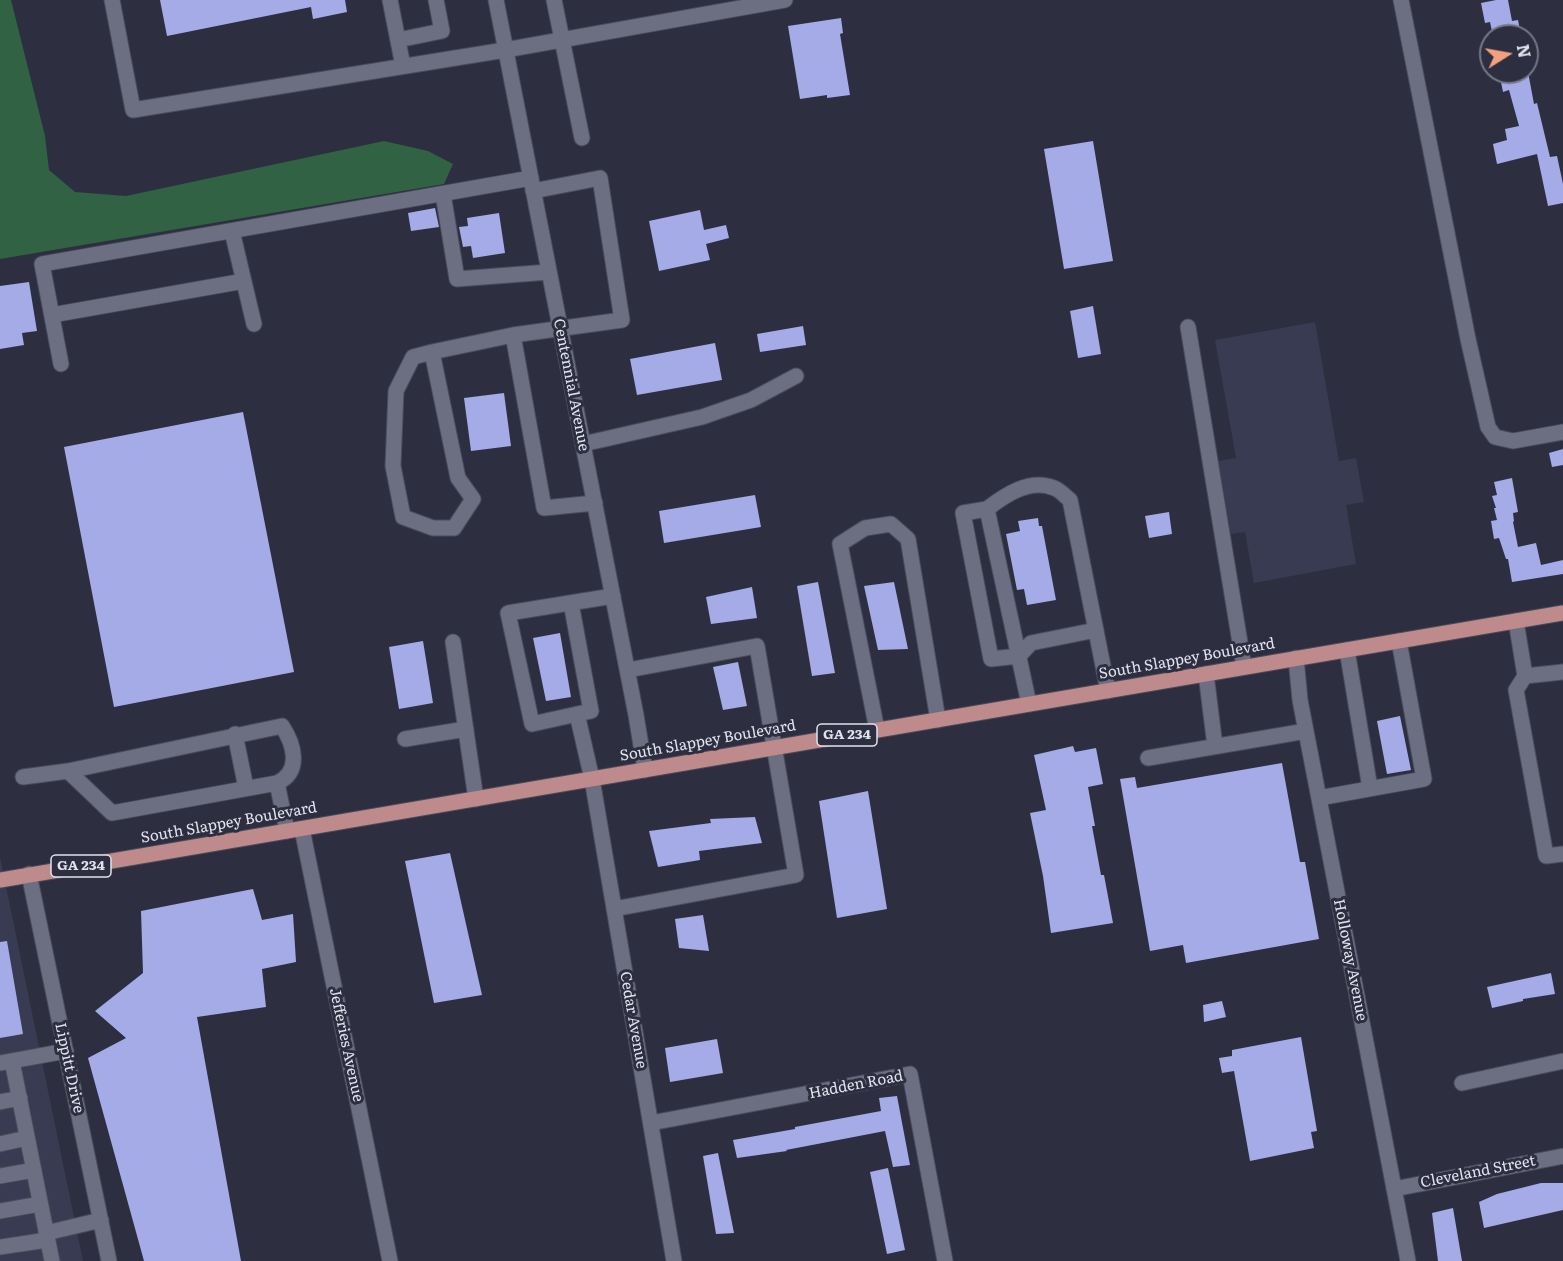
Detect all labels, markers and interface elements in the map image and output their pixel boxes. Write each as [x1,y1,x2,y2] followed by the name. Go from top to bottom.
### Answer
[1479,24,1539,84] north arrow
[1512,42,1538,60] text: N
[549,317,593,453] street label: Centennial Avenue
[1098,635,1276,683] street label: South Slappey Boulevard
[619,717,797,765] street label: South Slappey Boulevard
[817,724,877,746] road number: GA 234
[140,799,318,847] street label: South Slappey Boulevard
[51,855,111,877] road number: GA 234
[1329,897,1371,1023] street label: Holloway Avenue
[616,970,650,1070] street label: Cedar Avenue
[325,986,367,1104] street label: Jefferies Avenue
[51,1021,87,1115] street label: Lippitt Drive
[807,1067,905,1103] street label: Hadden Road
[1419,1152,1537,1192] street label: Cleveland Street

